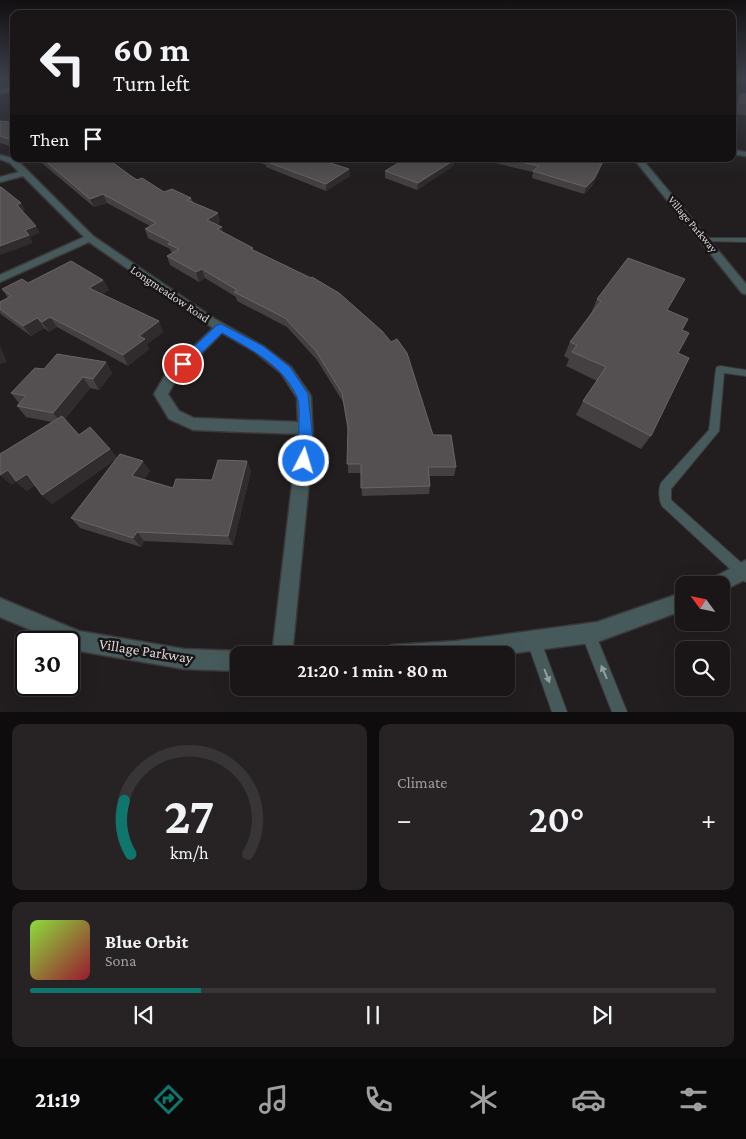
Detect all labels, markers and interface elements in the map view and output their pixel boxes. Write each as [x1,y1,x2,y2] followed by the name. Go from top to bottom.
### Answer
[30,30,95,95] icon: left
[113,30,190,69] text: 60 m
[113,71,190,96] text: Turn left
[79,125,107,153] icon: arrive
[30,129,69,150] text: Then
[665,194,721,256] street label: Village Parkway
[128,262,213,326] street label: Longmeadow Road
[162,343,204,385] pin
[169,350,197,378] icon: arrive
[277,434,329,486] position arrow
[675,576,730,631] north arrow
[675,576,730,696] map controls
[15,631,80,696] speed limit sign: 30
[98,636,194,667] street label: Village Parkway
[675,641,730,696] button: search
[297,660,448,681] text: 21:20 · 1 min · 80 m
[599,665,607,679] one-way arrow
[543,669,551,684] one-way arrow
[397,774,447,791] text: Climate
[164,786,215,844] text: 27
[529,798,584,840] text: 20°
[397,804,412,835] text: −
[701,804,716,835] text: +
[170,843,209,863] text: km/h
[105,931,188,952] text: Blue Orbit
[105,952,136,969] text: Sona
[130,1001,158,1029] icon: previous
[359,1001,387,1029] icon: pause
[588,1001,616,1029] icon: next
[151,1082,186,1117] icon: directions
[256,1082,291,1117] icon: music
[361,1082,396,1117] icon: phone
[466,1082,501,1117] icon: climate
[571,1082,606,1117] icon: car
[676,1082,711,1117] icon: filters
[35,1087,81,1112] text: 21:19

